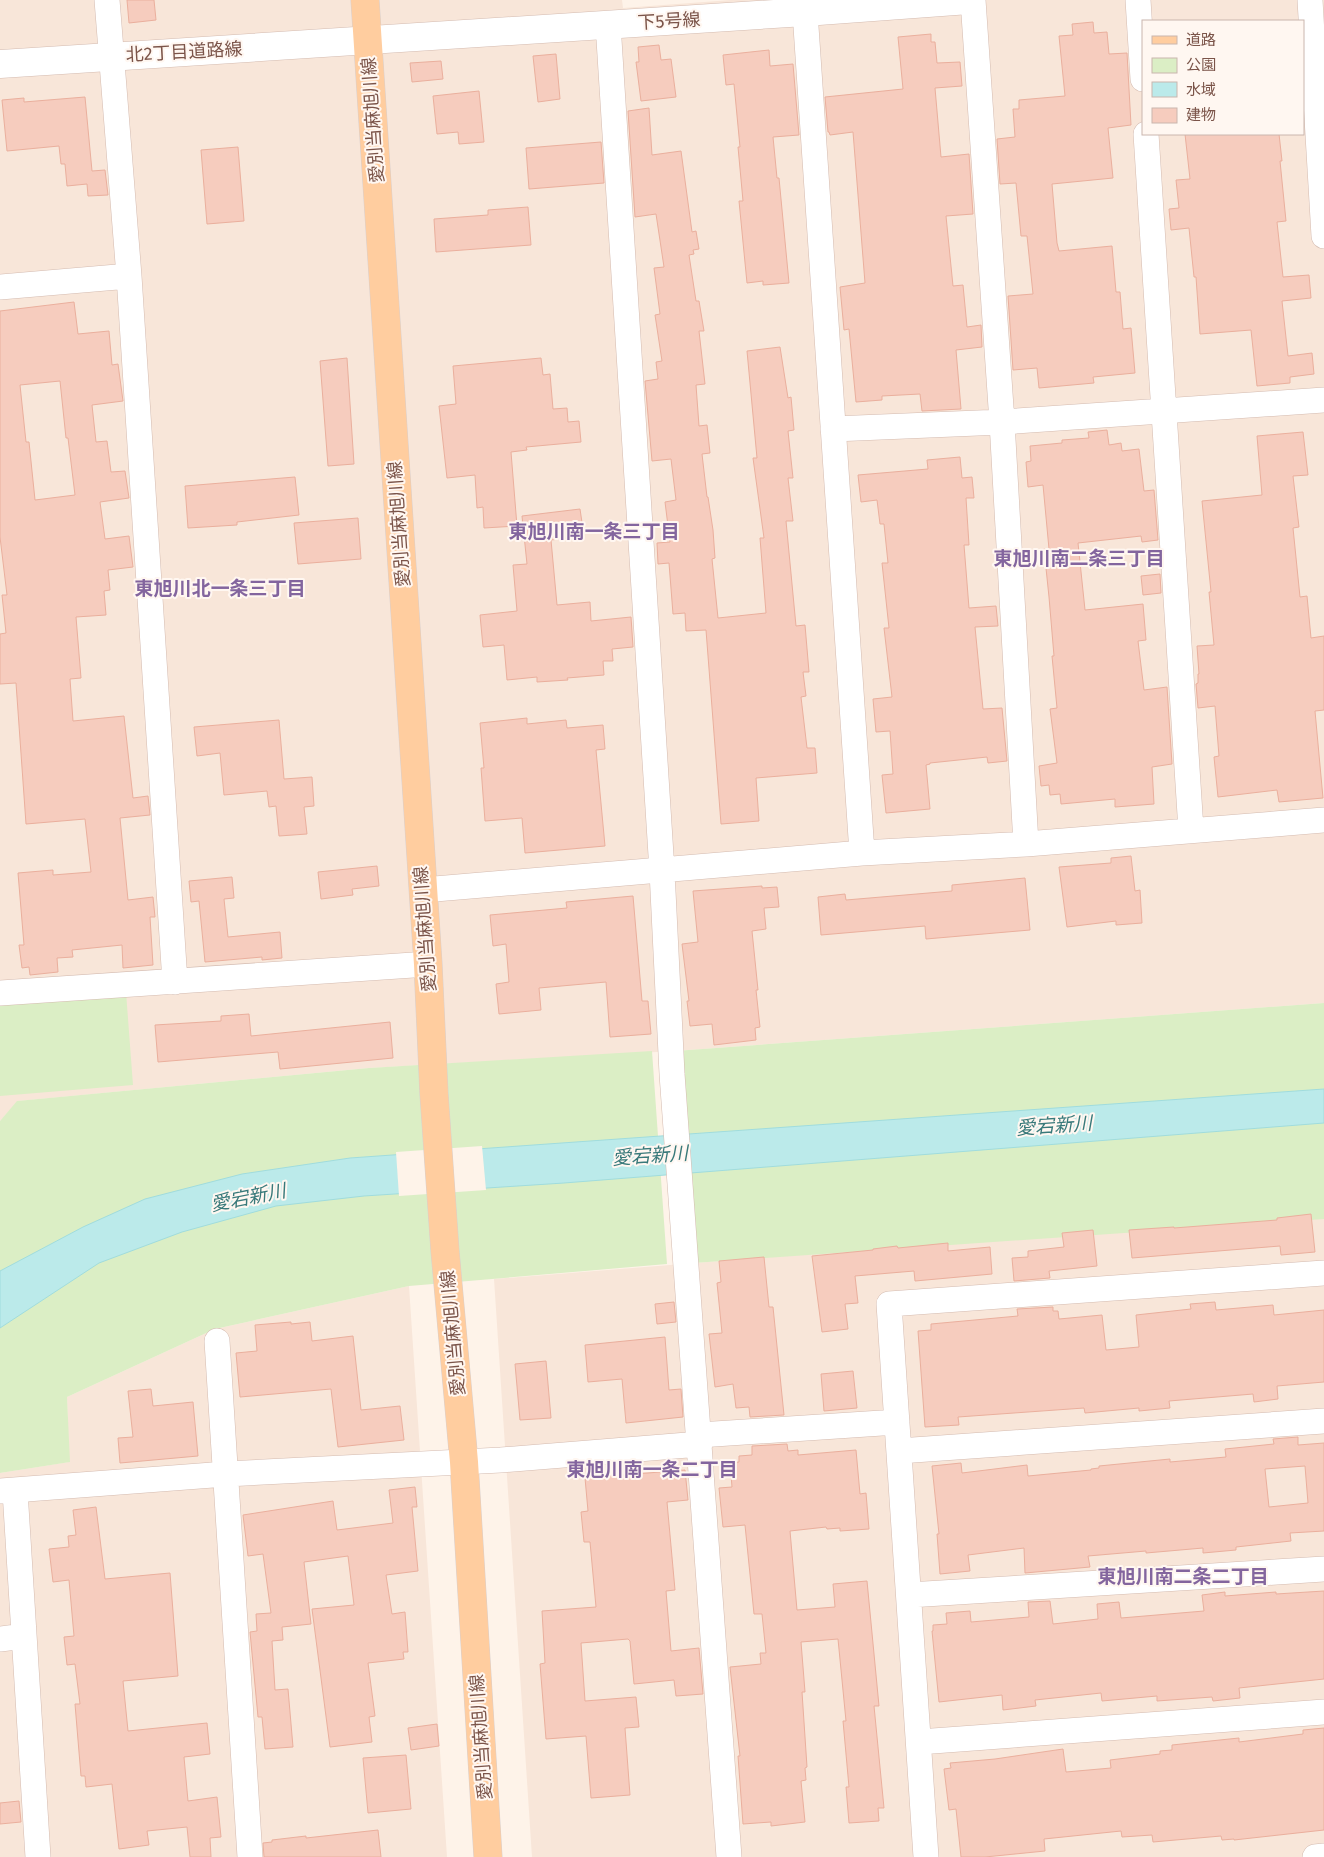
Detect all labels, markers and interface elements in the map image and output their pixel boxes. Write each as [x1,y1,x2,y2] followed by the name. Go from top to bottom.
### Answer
[637,8,701,34] street label: 下5号線
[1142,20,1304,135] legend
[1186,31,1216,49] text: 道路
[125,38,243,66] street label: 北2丁目道路線
[358,56,388,184] street label: 愛別当麻旭川線
[1186,56,1216,74] text: 公園
[1186,81,1216,99] text: 水域
[1186,106,1216,124] text: 建物
[384,460,414,588] street label: 愛別当麻旭川線
[508,520,680,543] district label: 東旭川南一条三丁目
[993,547,1165,570] district label: 東旭川南二条三丁目
[134,577,306,600] district label: 東旭川北一条三丁目
[410,865,440,993] street label: 愛別当麻旭川線
[1015,1111,1095,1140] water label: 愛宕新川
[611,1141,691,1170] water label: 愛宕新川
[209,1179,290,1216] water label: 愛宕新川
[437,1269,469,1397] street label: 愛別当麻旭川線
[566,1458,738,1481] district label: 東旭川南一条二丁目
[1097,1565,1269,1588] district label: 東旭川南二条二丁目
[466,1673,496,1801] street label: 愛別当麻旭川線

